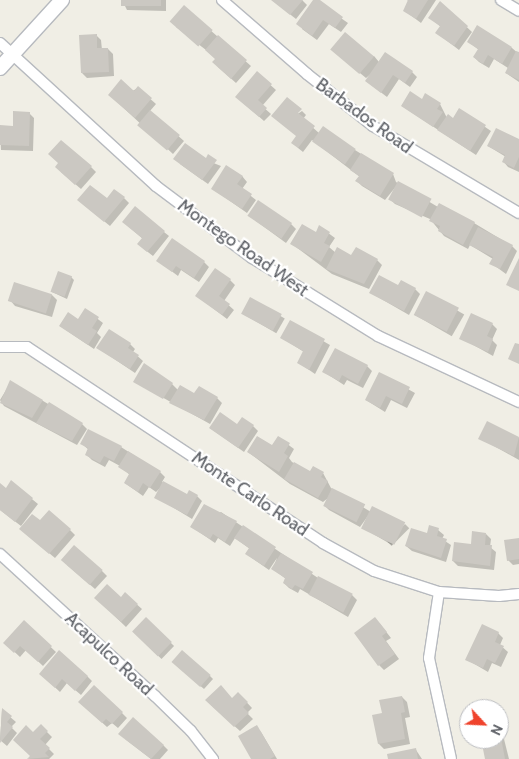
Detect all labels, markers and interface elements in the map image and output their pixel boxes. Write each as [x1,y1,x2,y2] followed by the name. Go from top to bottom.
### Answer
[311,74,417,158] street label: Barbados Road
[174,195,312,301] street label: Montego Road West
[188,447,312,541] street label: Monte Carlo Road
[61,608,157,700] street label: Acapulco Road
[459,699,509,749] north arrow
[486,722,507,738] text: N

